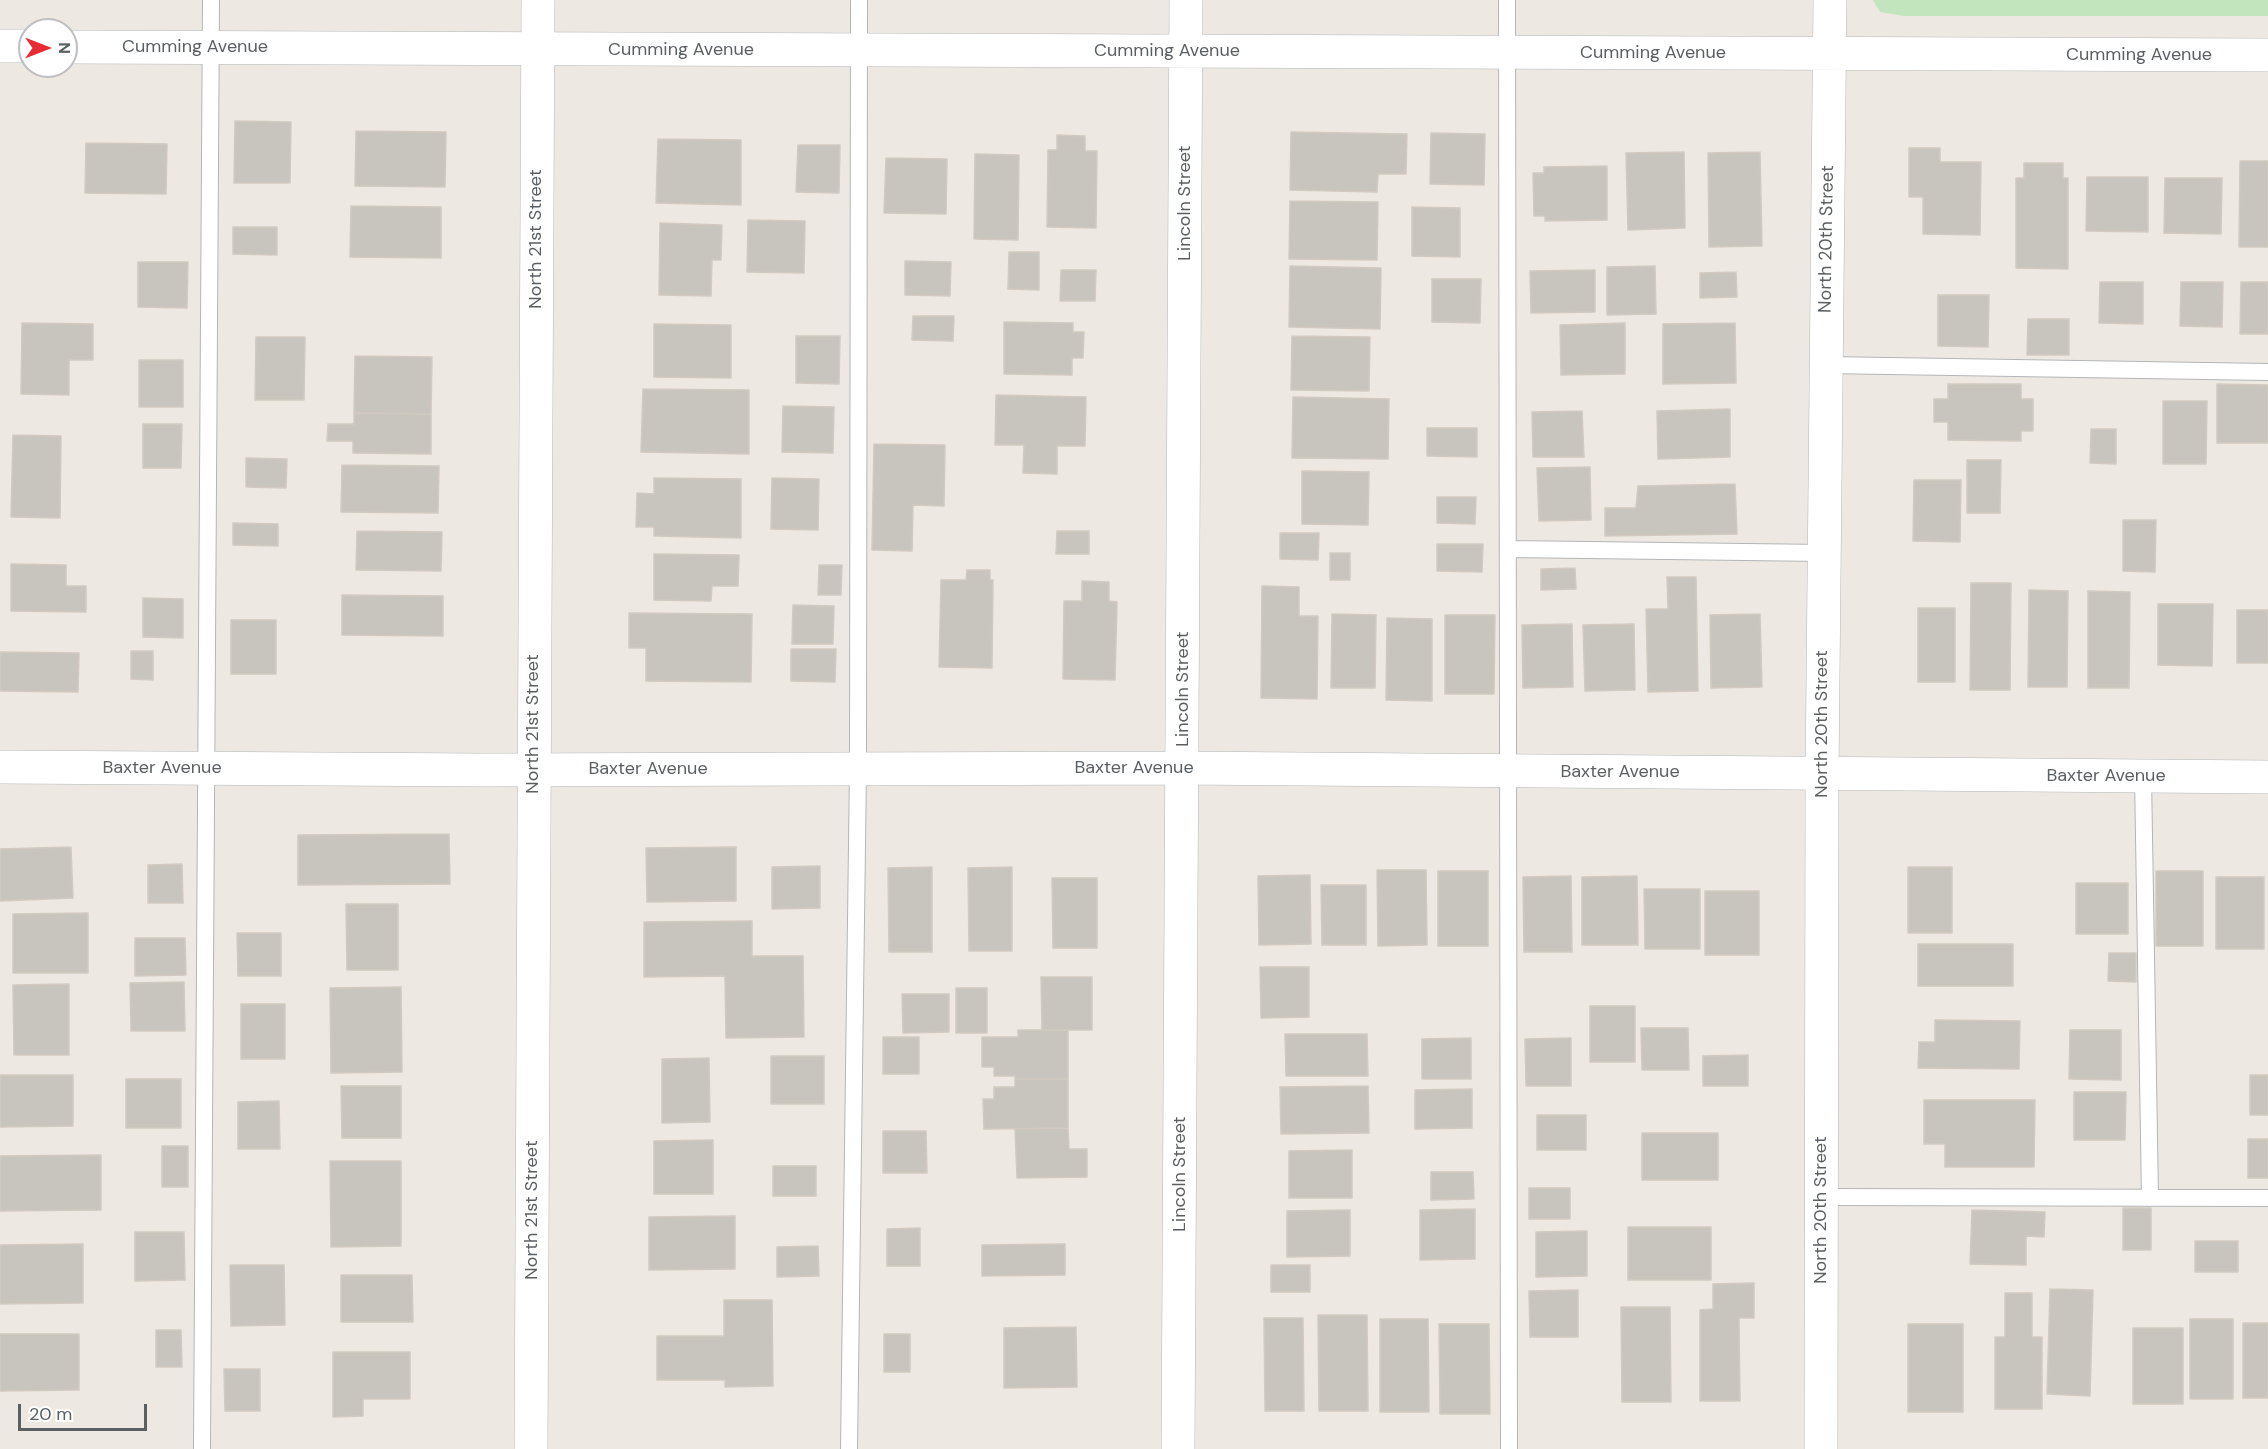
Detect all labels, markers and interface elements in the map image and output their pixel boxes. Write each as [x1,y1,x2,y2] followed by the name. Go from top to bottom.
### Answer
[18,18,78,78] north arrow
[122,36,268,58] street label: Cumming Avenue
[608,39,754,61] street label: Cumming Avenue
[1094,40,1240,62] street label: Cumming Avenue
[54,42,75,54] text: N
[1580,42,1726,64] street label: Cumming Avenue
[2066,44,2212,66] street label: Cumming Avenue
[1174,145,1196,261] street label: Lincoln Street
[1815,165,1839,313] street label: North 20th Street
[525,169,547,309] street label: North 21st Street
[1172,631,1194,747] street label: Lincoln Street
[1811,650,1833,798] street label: North 20th Street
[522,654,544,794] street label: North 21st Street
[102,757,222,779] street label: Baxter Avenue
[1074,757,1194,779] street label: Baxter Avenue
[588,758,708,780] street label: Baxter Avenue
[1560,761,1680,783] street label: Baxter Avenue
[2046,765,2166,787] street label: Baxter Avenue
[1169,1116,1191,1232] street label: Lincoln Street
[1810,1136,1832,1284] street label: North 20th Street
[521,1140,543,1280] street label: North 21st Street
[21,1392,150,1430] scale bar
[29,1402,72,1426] text: 20 m

